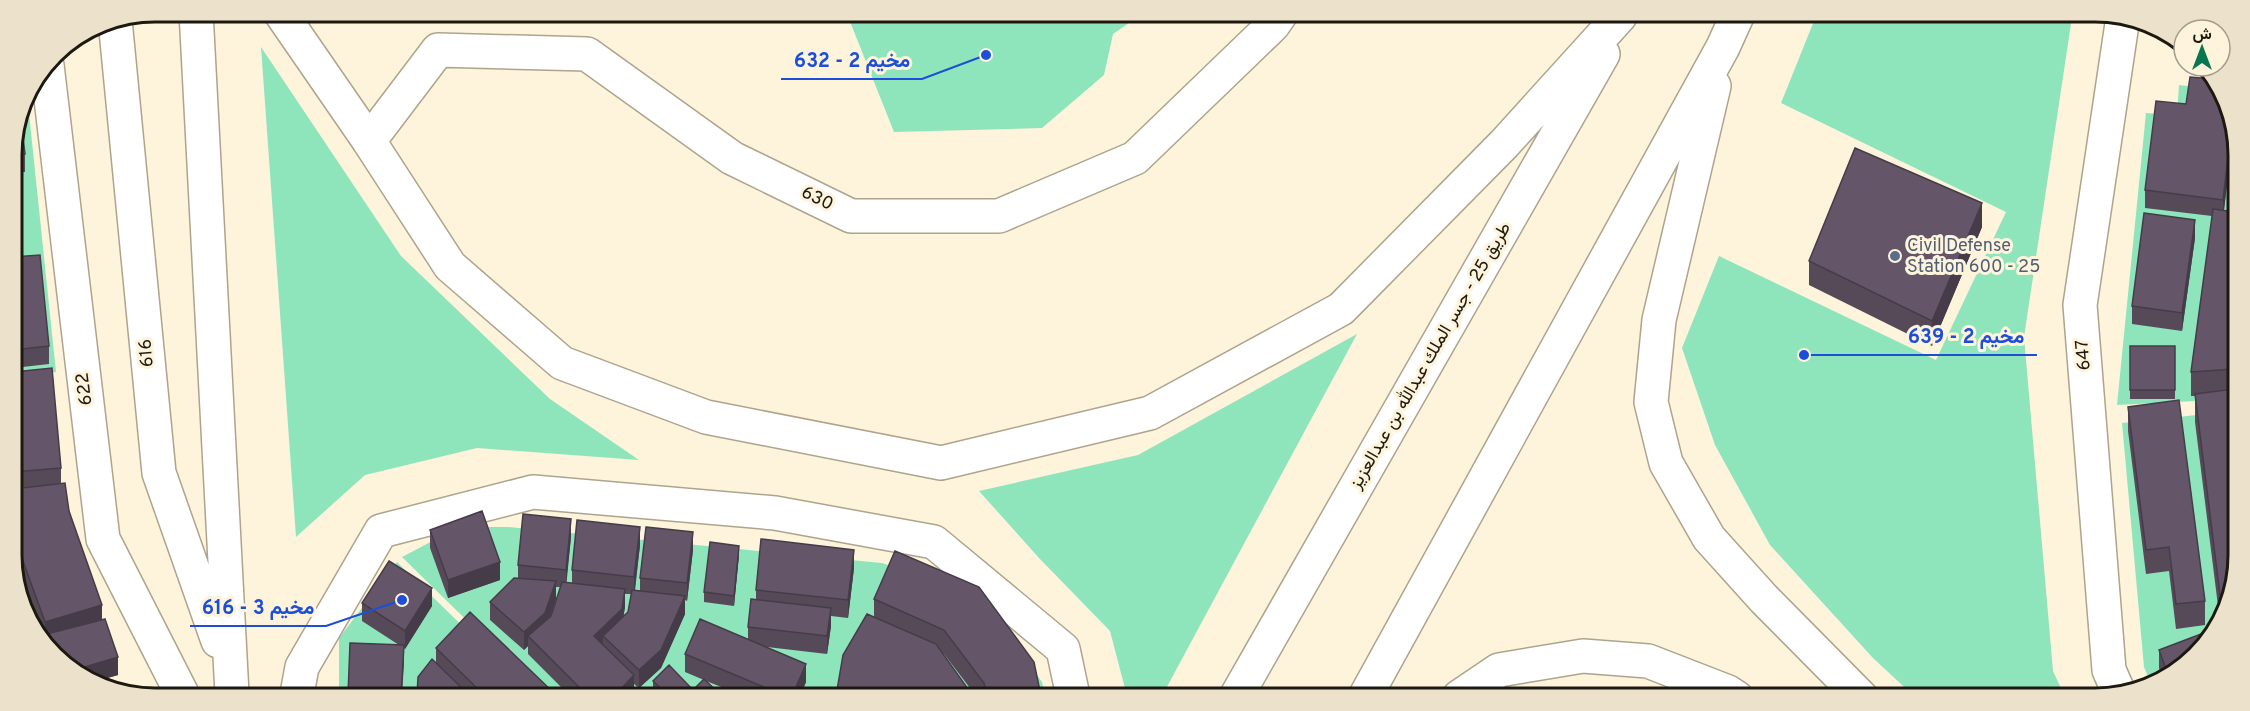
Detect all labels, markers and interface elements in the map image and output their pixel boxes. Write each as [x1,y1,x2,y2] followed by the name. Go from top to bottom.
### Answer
[2172,18,2232,78] north arrow
[2192,25,2212,45] text: ش
[781,41,922,79] callout: مخيم 2 - 632
[794,49,910,75] text: مخيم 2 - 632
[797,181,837,217] street label: 630
[1344,218,1517,494] street label: طريق 25 - جسر الملك عبدالله بن عبدالعزيز
[1907,235,2040,279] place label: Civil Defense Station 600 - 25
[1888,249,1902,263] marker: Civil Defense Station 600 - 25
[1896,317,2037,355] callout: مخيم 2 - 639
[1908,325,2024,351] text: مخيم 2 - 639
[134,338,160,368] street label: 616
[2071,338,2097,372] street label: 647
[72,371,98,407] street label: 622
[190,588,326,626] callout: مخيم 3 - 616
[202,596,314,622] text: مخيم 3 - 616

